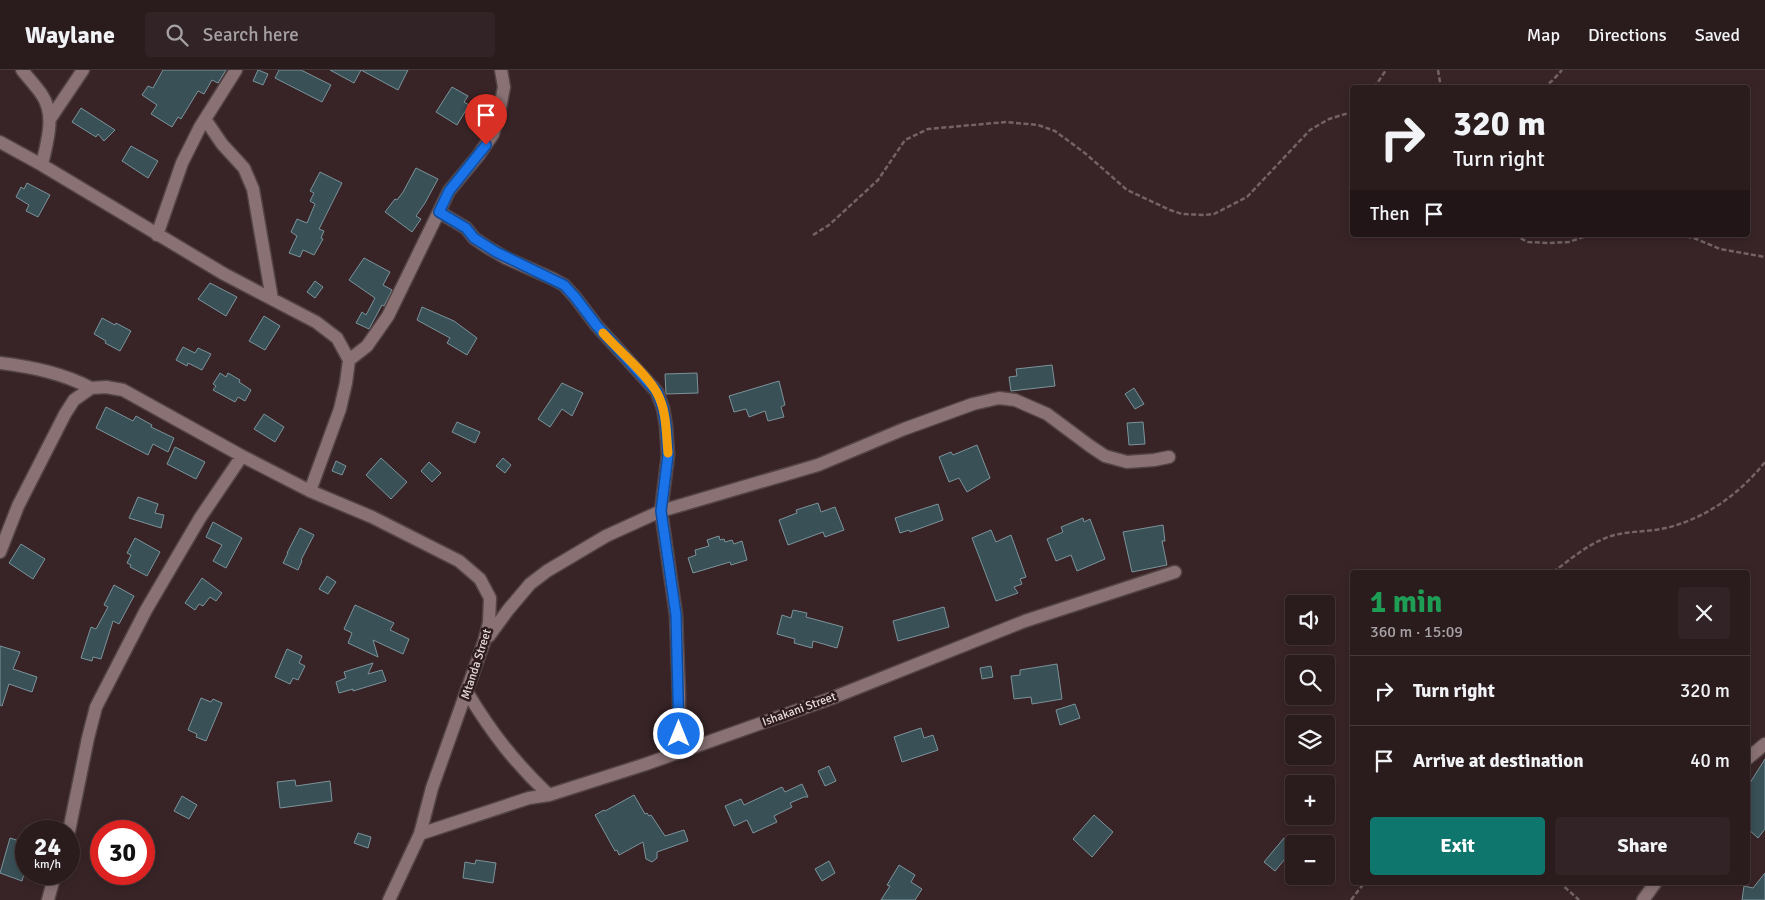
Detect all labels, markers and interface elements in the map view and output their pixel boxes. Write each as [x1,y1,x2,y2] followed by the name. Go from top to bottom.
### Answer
[145,12,495,57] search box
[25,20,115,50] text: Waylane
[163,21,191,49] icon: search
[203,23,299,47] text: Search here
[1527,24,1560,46] text: Map
[1588,24,1667,46] text: Directions
[1695,24,1740,46] text: Saved
[465,94,507,145] pin
[472,101,500,129] icon: arrive
[1453,102,1546,145] text: 320 m
[1370,105,1435,170] icon: right
[1453,145,1545,172] text: Turn right
[1420,200,1448,228] icon: arrive
[1370,202,1410,226] text: Then
[1370,584,1442,621] text: 1 min
[1678,587,1730,639] button: close
[1285,595,1335,885] map controls
[1285,595,1335,645] button: sound
[1370,622,1463,642] text: 360 m · 15:09
[458,627,495,701] street label: Mtanda Street
[1285,655,1335,705] button: search
[1370,677,1398,705] icon: right
[1413,679,1495,703] text: Turn right
[1680,679,1730,703] text: 320 m
[760,689,838,730] street label: Ishakani Street
[652,707,704,759] position arrow
[1285,715,1335,765] button: layers
[1370,747,1398,775] icon: arrive
[1413,749,1584,773] text: Arrive at destination
[1690,749,1730,773] text: 40 m
[1285,775,1335,825] button: +
[1370,817,1545,875] button: Exit
[1555,817,1730,875] button: Share
[90,820,155,885] speed limit sign: 30
[34,831,61,862] text: 24
[1285,835,1335,885] button: −
[34,857,61,872] text: km/h

